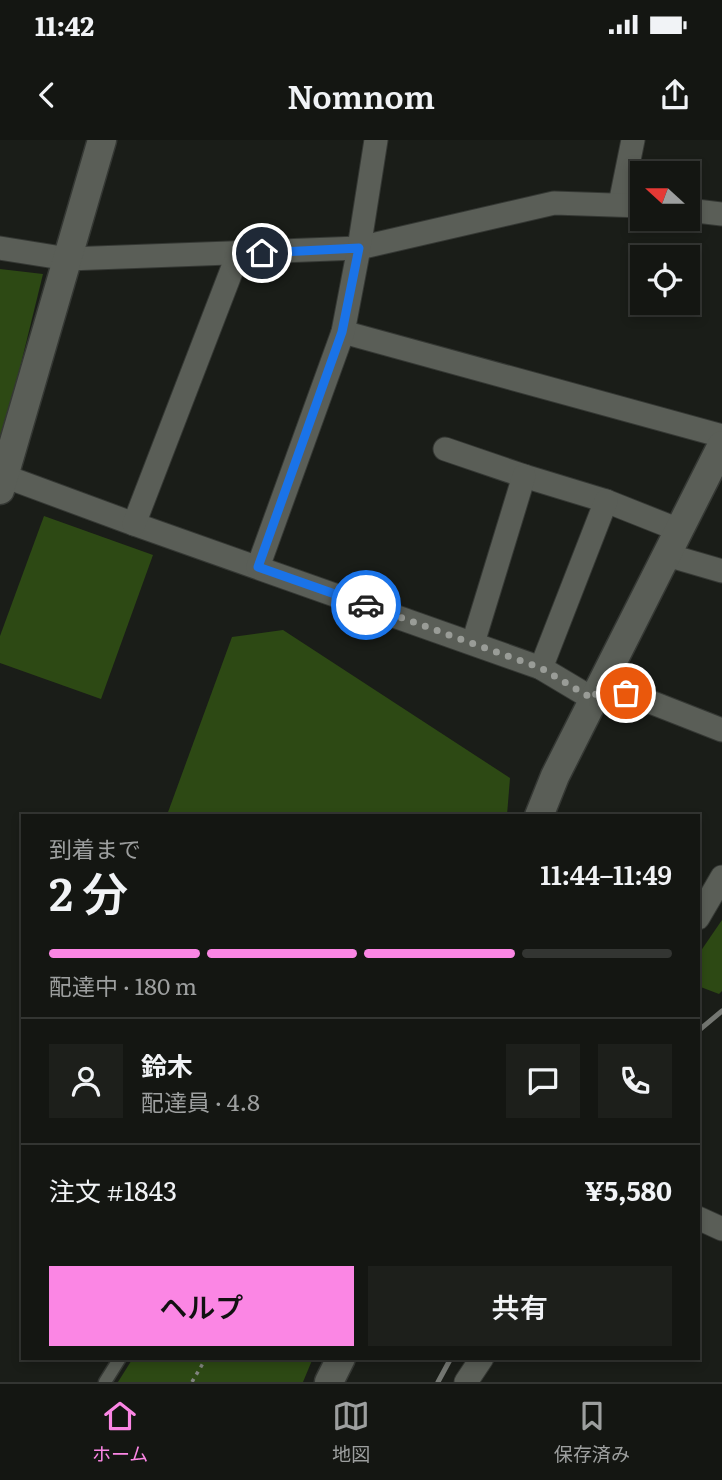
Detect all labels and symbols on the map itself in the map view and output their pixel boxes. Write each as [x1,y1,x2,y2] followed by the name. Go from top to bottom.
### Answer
[630,161,700,231] north arrow
[232,223,292,283] pin
[331,570,401,640] courier
[596,663,656,723] pin

